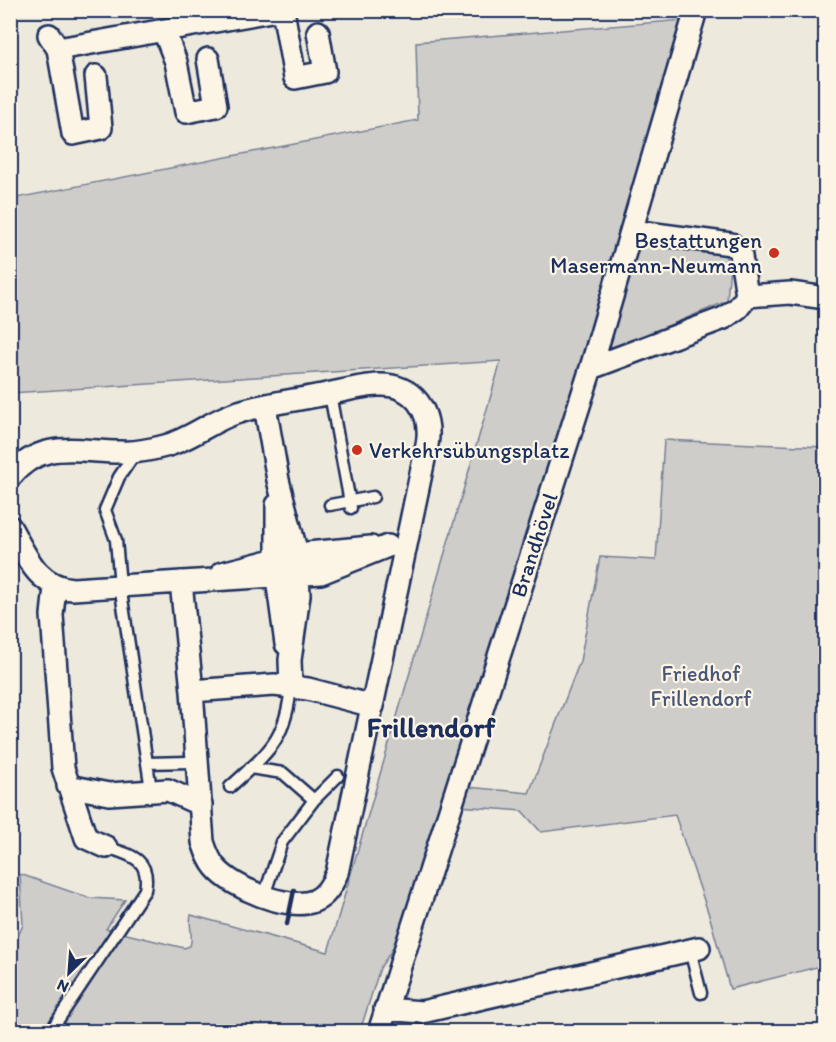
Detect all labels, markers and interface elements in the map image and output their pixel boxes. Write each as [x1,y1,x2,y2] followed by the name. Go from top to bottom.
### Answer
[550,227,762,279] place label: Bestattungen Masermann-Neumann
[767,246,781,260] marker: Bestattungen Masermann-Neumann
[369,437,569,464] place label: Verkehrsübungsplatz
[350,443,364,457] marker: Verkehrsübungsplatz
[504,489,564,601] street label: Brandhövel
[651,660,752,712] park label: Friedhof Frillendorf
[367,710,497,744] district label: Frillendorf
[39,943,99,1003] north arrow
[54,975,72,997] text: N

